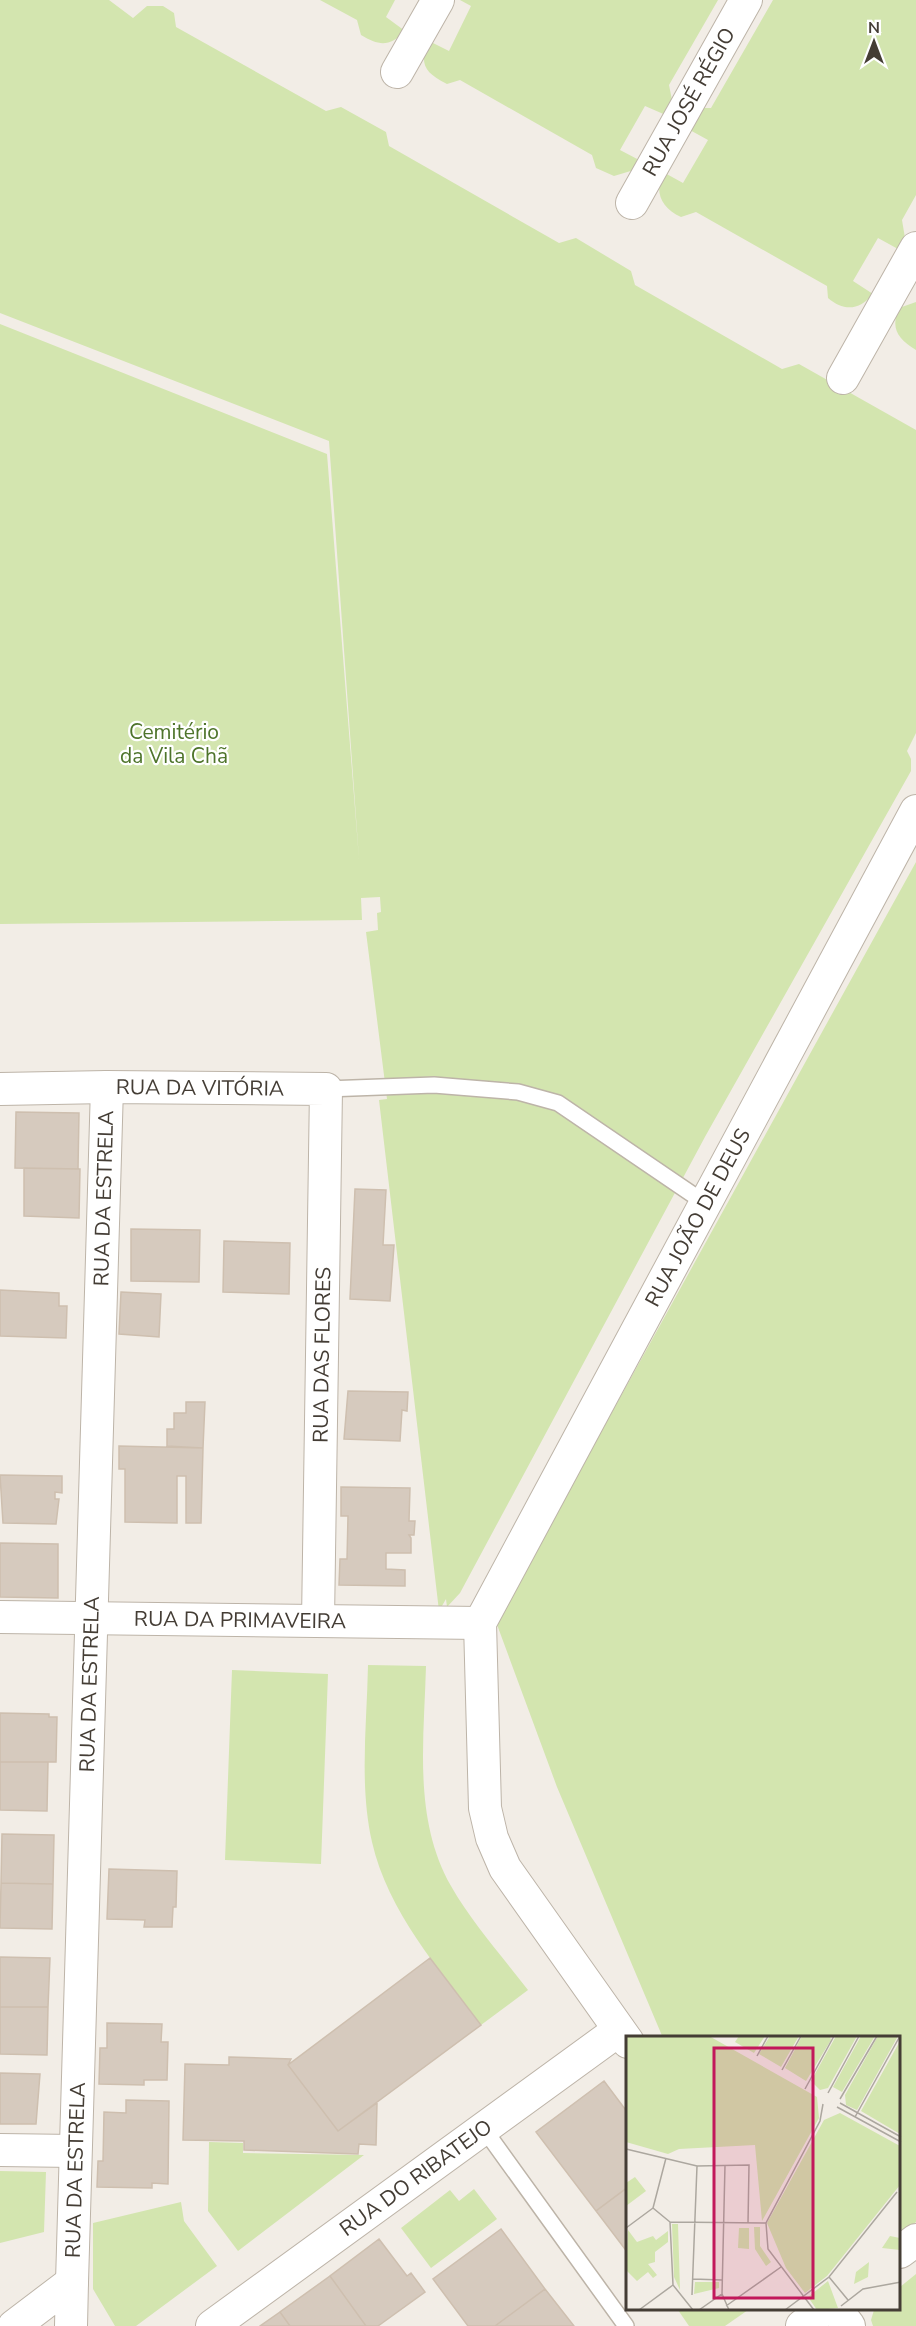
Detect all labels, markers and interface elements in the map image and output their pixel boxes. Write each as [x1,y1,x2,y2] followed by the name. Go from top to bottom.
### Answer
[844,12,904,72] north arrow
[868,17,880,39] text: N
[636,22,742,181] street label: RUA JOSÉ RÉGIO
[120,718,228,770] park label: Cemitério da Vila Chã
[116,1073,284,1103] street label: RUA DA VITÓRIA
[87,1110,120,1287] street label: RUA DA ESTRELA
[638,1123,757,1312] street label: RUA JOÃO DE DEUS
[306,1267,338,1443] street label: RUA DAS FLORES
[73,1596,106,1773] street label: RUA DA ESTRELA
[134,1605,346,1635] street label: RUA DA PRIMAVEIRA
[626,2036,901,2311] inset map
[59,2082,92,2258] street label: RUA DA ESTRELA
[334,2113,498,2243] street label: RUA DO RIBATEJO

